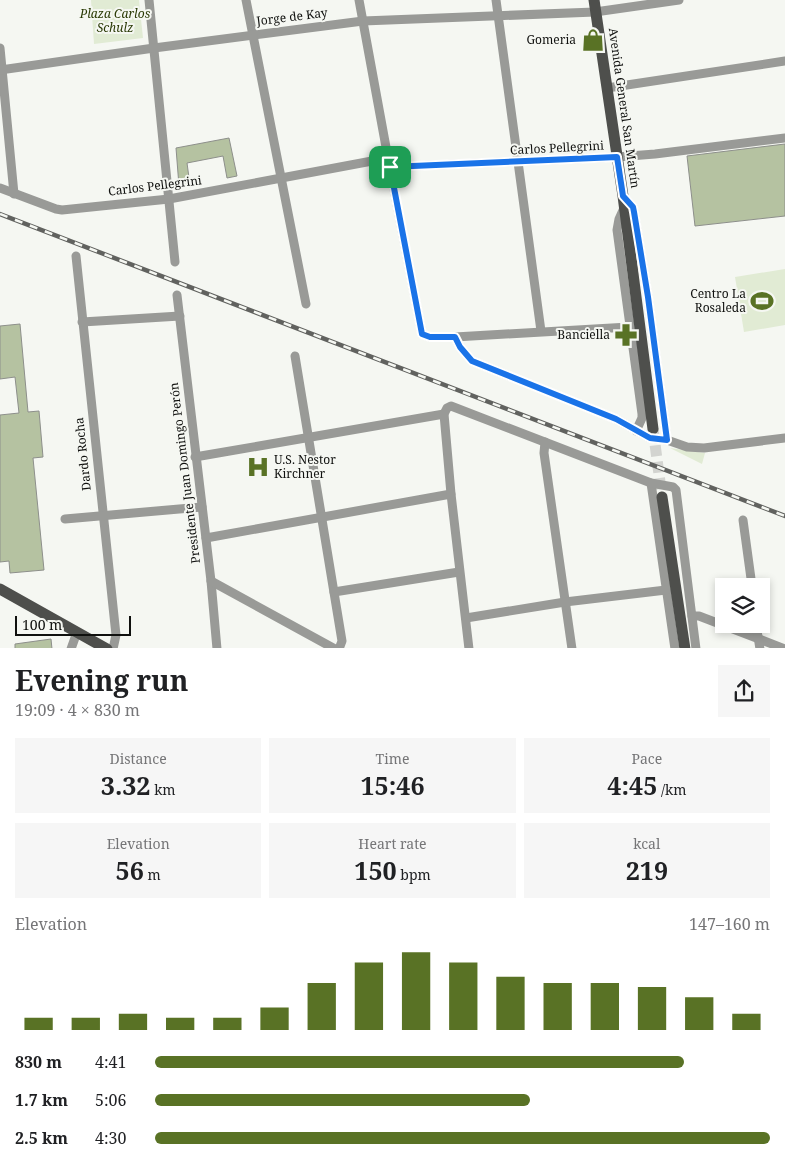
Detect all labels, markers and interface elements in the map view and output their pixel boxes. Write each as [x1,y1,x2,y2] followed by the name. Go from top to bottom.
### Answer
[254,4,329,29] street label: Jorge de Kay
[79,5,151,36] park label: Plaza Carlos Schulz
[580,27,606,53] shop icon: Gomeria
[605,27,644,189] street label: Avenida General San Martín
[526,31,576,48] place label: Gomeria
[510,137,605,158] street label: Carlos Pellegrini
[369,146,411,188] pin
[376,153,404,181] icon: arrive
[107,171,203,200] street label: Carlos Pellegrini
[690,285,746,316] place label: Centro La Rosaleda
[749,288,775,314] sports icon: Centro La Rosaleda
[613,322,639,348] pharmacy icon: Banciella
[557,326,610,343] place label: Banciella
[165,381,204,565] street label: Presidente Juan Domingo Perón
[70,416,95,492] street label: Dardo Rocha
[274,451,336,482] place label: U.S. Nestor Kirchner
[245,454,271,480] hospital icon: U.S. Nestor Kirchner
[715,578,770,633] map controls
[715,578,770,633] button: layers
[15,614,131,637] scale bar
[22,615,62,634] text: 100 m
[15,661,188,699] text: Evening run
[718,665,770,717] button: share
[15,699,140,721] text: 19:09 · 4 × 830 m
[110,749,167,768] text: Distance
[376,749,409,768] text: Time
[631,749,662,768] text: Pace
[101,768,151,802] text: 3.32
[360,768,425,802] text: 15:46
[607,768,657,802] text: 4:45
[151,780,176,799] text: km
[657,780,686,799] text: /km
[107,834,170,853] text: Elevation
[358,834,427,853] text: Heart rate
[633,834,660,853] text: kcal
[116,853,144,887] text: 56
[354,853,397,887] text: 150
[626,853,668,887] text: 219
[144,865,161,884] text: m
[397,865,431,884] text: bpm
[15,913,87,935] text: Elevation
[689,913,770,935] text: 147–160 m
[15,1051,62,1073] text: 830 m
[95,1051,126,1073] text: 4:41
[15,1089,68,1111] text: 1.7 km
[95,1089,126,1111] text: 5:06
[15,1127,68,1149] text: 2.5 km
[95,1127,126,1149] text: 4:30

